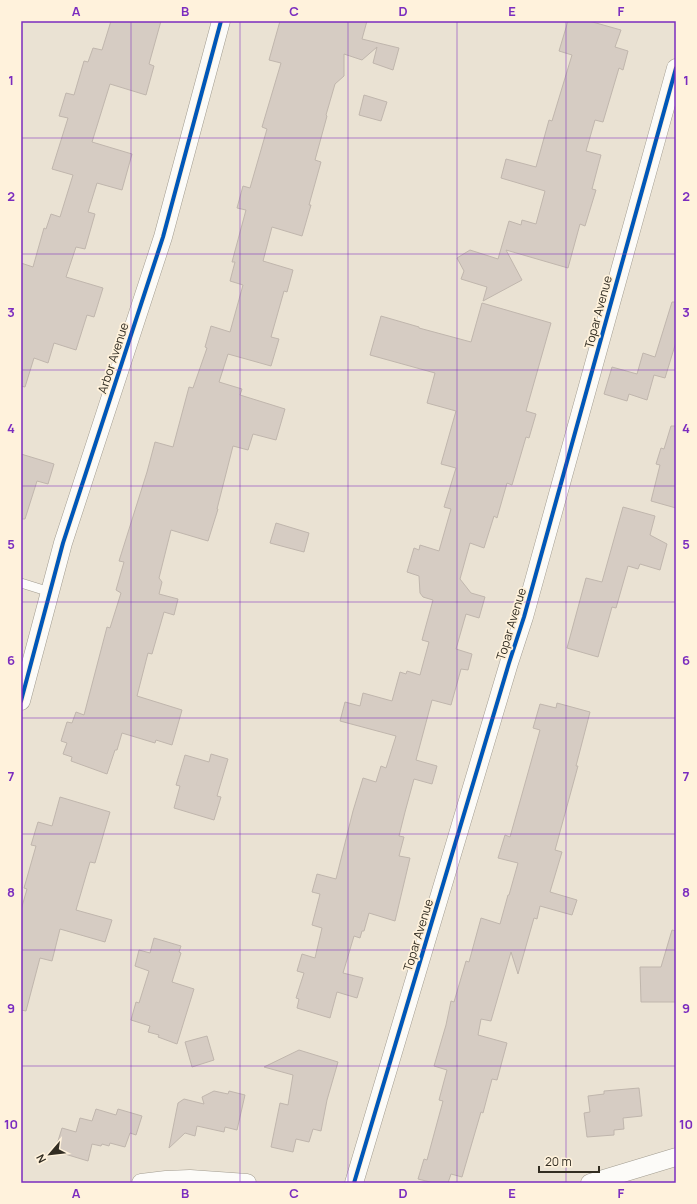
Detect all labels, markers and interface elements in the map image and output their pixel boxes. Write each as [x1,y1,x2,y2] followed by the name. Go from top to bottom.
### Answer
[72,2,81,20] text: A
[181,2,189,20] text: B
[289,2,299,20] text: C
[398,2,408,20] text: D
[508,2,516,20] text: E
[618,2,625,20] text: F
[8,71,14,89] text: 1
[683,71,689,89] text: 1
[7,187,15,205] text: 2
[682,187,690,205] text: 2
[580,274,616,350] street label: Topar Avenue
[7,303,15,321] text: 3
[682,303,690,321] text: 3
[93,320,133,396] street label: Arbor Avenue
[7,419,15,437] text: 4
[682,419,690,437] text: 4
[7,535,15,553] text: 5
[682,535,690,553] text: 5
[492,586,530,662] street label: Topar Avenue
[7,651,15,669] text: 6
[682,651,690,669] text: 6
[8,767,15,785] text: 7
[683,767,690,785] text: 7
[7,883,15,901] text: 8
[682,883,690,901] text: 8
[399,897,437,973] street label: Topar Avenue
[7,999,15,1017] text: 9
[682,999,690,1017] text: 9
[4,1115,18,1133] text: 10
[679,1115,693,1133] text: 10
[30,1134,70,1174] north arrow
[539,1148,599,1174] scale bar
[32,1152,49,1166] text: N
[545,1153,572,1170] text: 20 m
[72,1184,81,1202] text: A
[181,1184,189,1202] text: B
[289,1184,299,1202] text: C
[398,1184,408,1202] text: D
[508,1184,516,1202] text: E
[618,1184,625,1202] text: F

